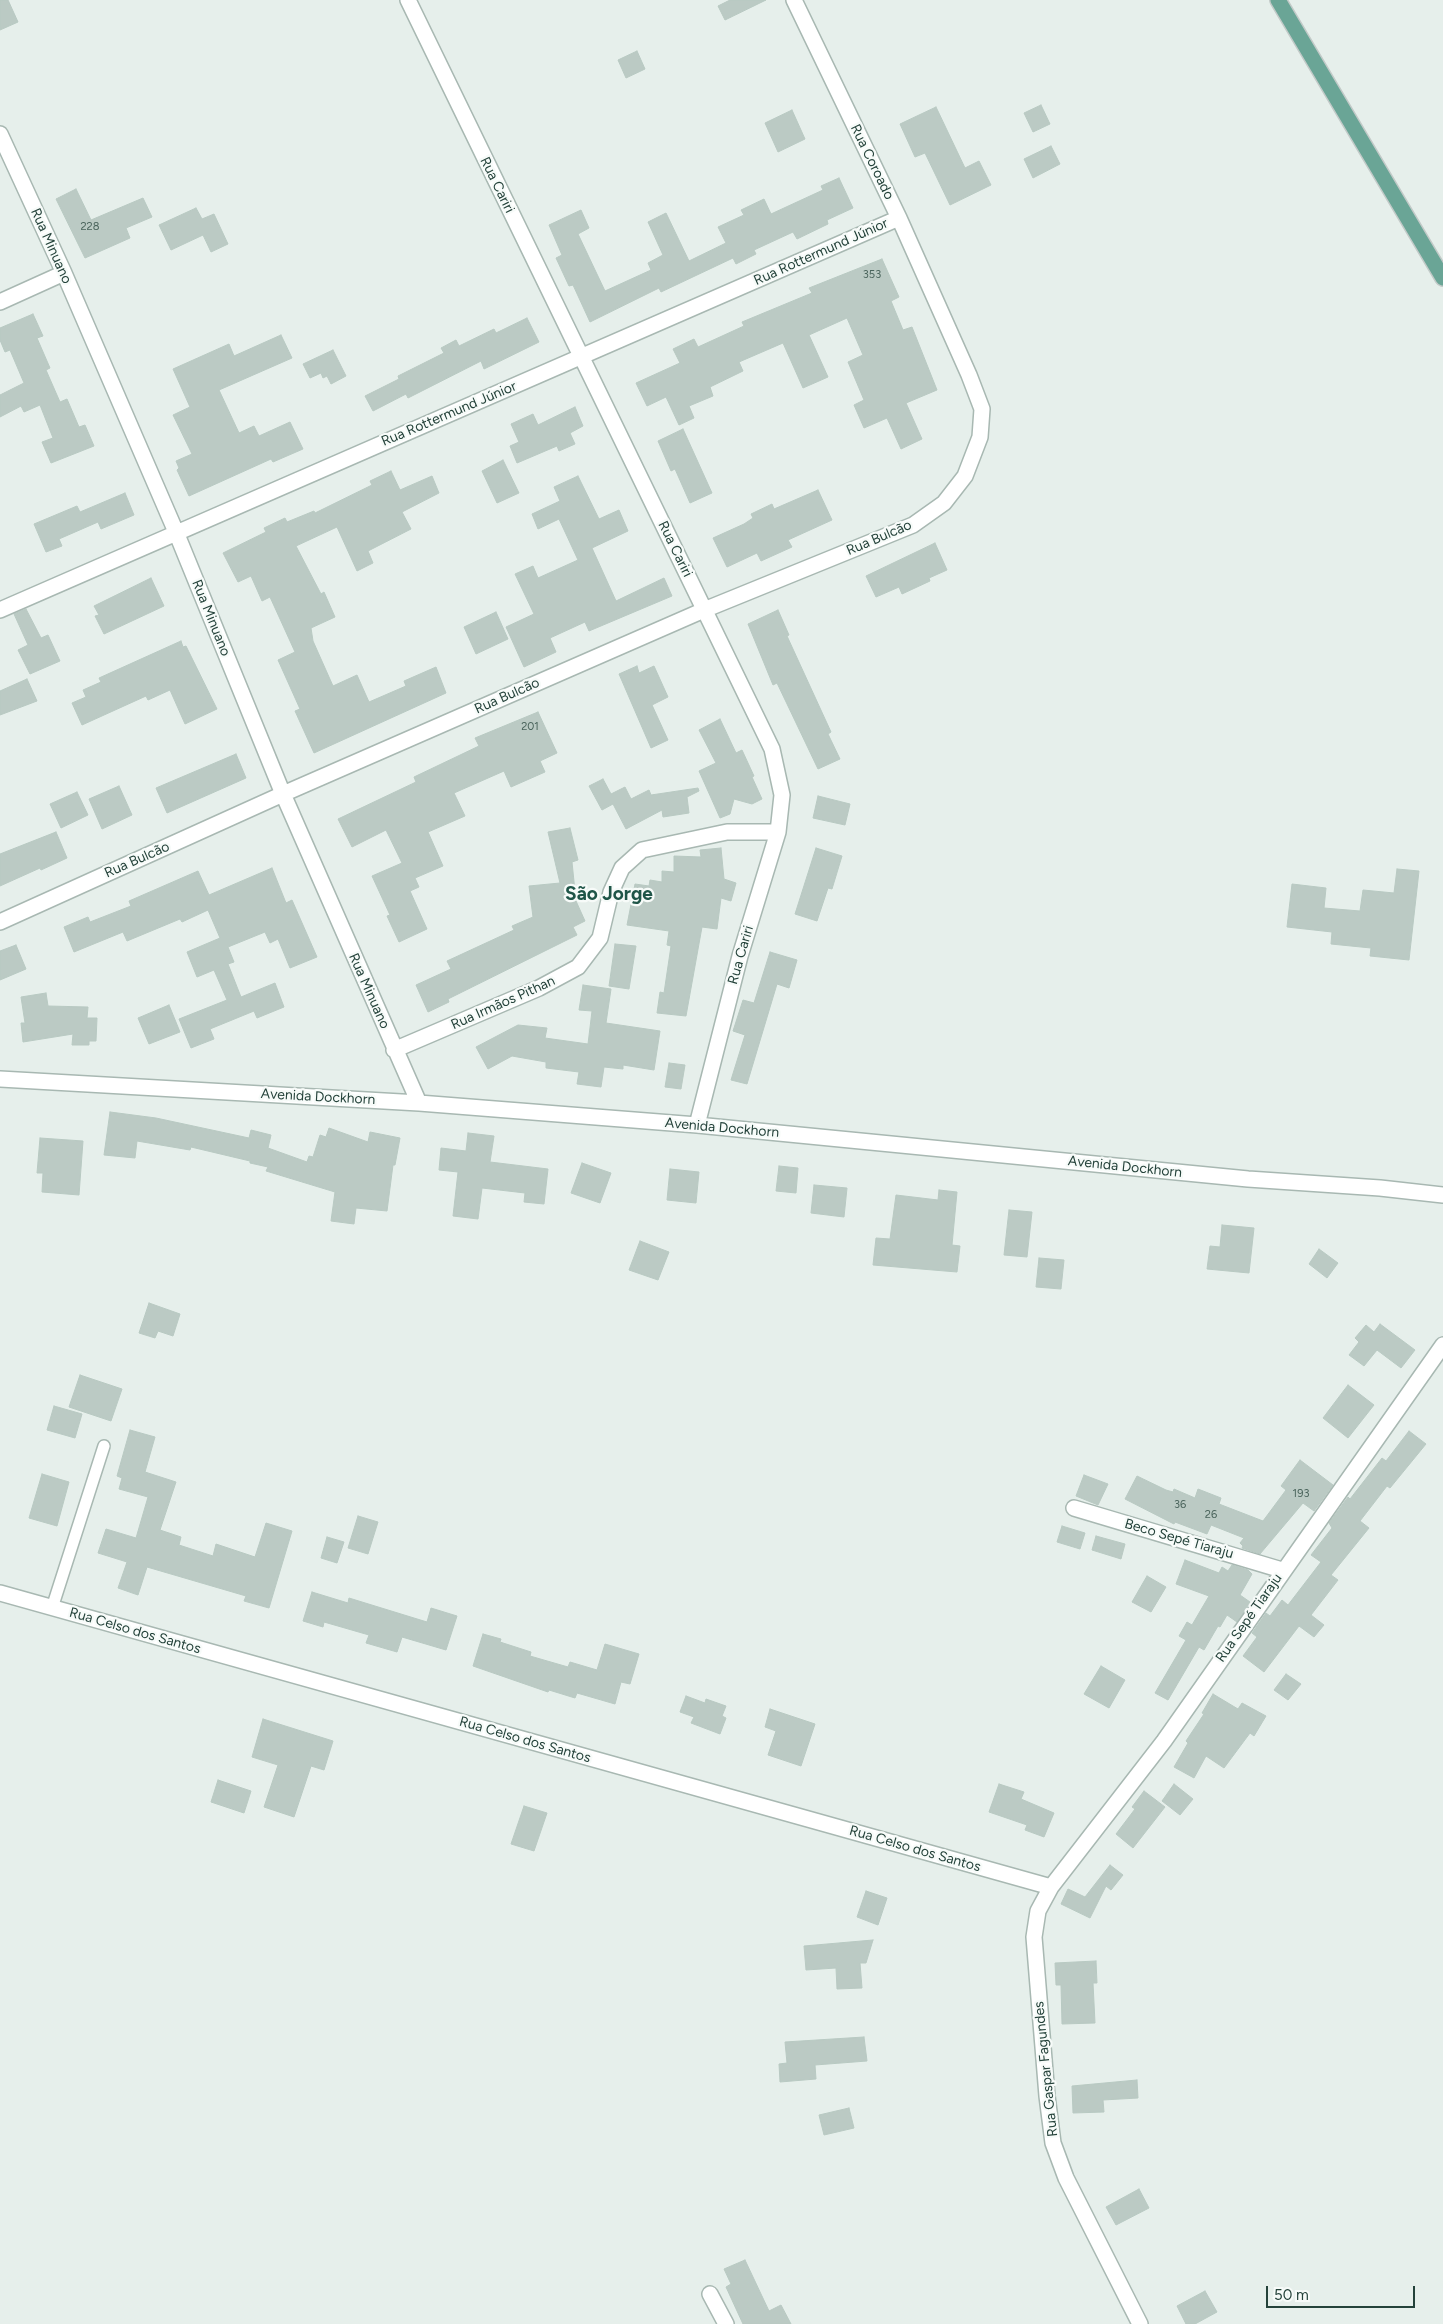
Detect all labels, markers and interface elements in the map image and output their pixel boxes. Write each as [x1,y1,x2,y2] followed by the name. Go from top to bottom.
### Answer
[847,122,897,202] street label: Rua Coroado
[476,154,518,216] street label: Rua Cariri
[27,206,75,286] street label: Rua Minuano
[751,215,891,289] street label: Rua Rottermund Júnior
[80,220,100,234] house number: 228
[863,268,881,282] house number: 353
[379,378,519,450] street label: Rua Rottermund Júnior
[844,517,914,559] street label: Rua Bulcão
[654,518,696,580] street label: Rua Cariri
[188,577,234,659] street label: Rua Minuano
[472,674,542,718] street label: Rua Bulcão
[521,720,539,734] house number: 201
[102,838,172,882] street label: Rua Bulcão
[565,883,653,905] district label: São Jorge
[725,924,757,986] street label: Rua Cariri
[345,951,393,1031] street label: Rua Minuano
[448,972,558,1034] street label: Rua Irmãos Pithan
[260,1086,376,1108] street label: Avenida Dockhorn
[664,1115,780,1141] street label: Avenida Dockhorn
[1067,1153,1183,1181] street label: Avenida Dockhorn
[1293,1487,1309,1501] house number: 193
[1174,1498,1186,1512] house number: 36
[1205,1508,1217,1522] house number: 26
[1123,1515,1235,1563] street label: Beco Sepé Tiaraju
[1212,1570,1286,1666] street label: Rua Sepé Tiaraju
[67,1604,203,1658] street label: Rua Celso dos Santos
[457,1713,593,1767] street label: Rua Celso dos Santos
[847,1822,983,1876] street label: Rua Celso dos Santos
[1031,2001,1061,2137] street label: Rua Gaspar Fagundes
[1268,2276,1417,2308] scale bar
[1274,2286,1309,2304] text: 50 m

